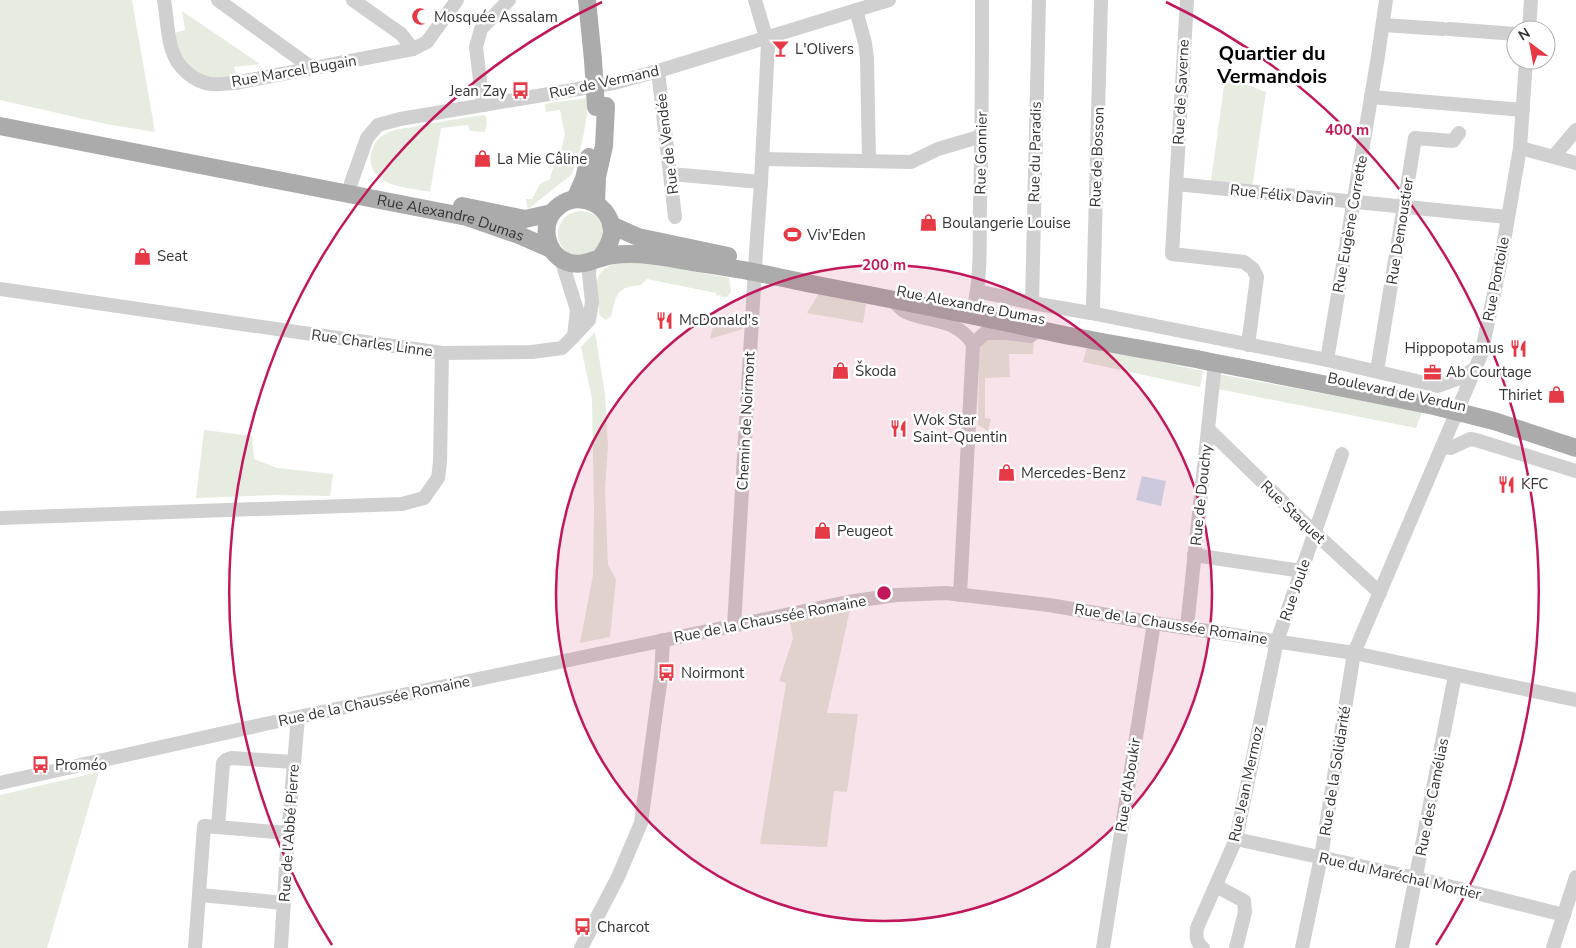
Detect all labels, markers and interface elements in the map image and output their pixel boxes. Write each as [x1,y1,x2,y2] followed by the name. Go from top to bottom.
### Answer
[410,7,430,27] mosque icon: Mosquée Assalam
[434,7,558,27] place label: Mosquée Assalam
[1506,20,1556,70] north arrow
[1515,24,1534,45] text: N
[771,39,791,59] bar icon: L'Olivers
[795,39,854,59] place label: L'Olivers
[1168,39,1194,145] street label: Rue de Saverne
[1216,40,1327,90] district label: Quartier du Vermandois
[230,50,358,92] street label: Rue Marcel Bugain
[547,61,661,103] street label: Rue de Vermand
[449,81,507,101] place label: Jean Zay
[511,81,531,101] bus stop icon: Jean Zay
[651,92,683,196] street label: Rue de Vendée
[1024,101,1046,203] street label: Rue du Paradis
[1085,106,1109,208] street label: Rue de Bosson
[970,111,992,195] street label: Rue Gonnier
[1325,120,1369,140] text: 400 m
[473,149,493,169] shop icon: La Mie Câline
[497,149,587,169] place label: La Mie Câline
[1328,154,1372,294] street label: Rue Eugène Corrette
[1382,175,1418,286] street label: Rue Demoustier
[1229,180,1335,210] street label: Rue Félix Davin
[375,190,527,246] street label: Rue Alexandre Dumas
[918,213,938,233] shop icon: Boulangerie Louise
[942,213,1071,233] place label: Boulangerie Louise
[783,225,803,245] sports icon: Viv'Eden
[806,225,866,245] place label: Viv'Eden
[1478,235,1514,323] street label: Rue Pontoile
[133,246,153,266] shop icon: Seat
[157,246,188,266] place label: Seat
[862,255,906,275] text: 200 m
[895,281,1047,329] street label: Rue Alexandre Dumas
[655,310,675,330] restaurant icon: McDonald's
[679,310,758,330] place label: McDonald's
[310,325,434,361] street label: Rue Charles Linne
[1405,338,1504,358] place label: Hippopotamus
[1508,338,1528,358] restaurant icon: Hippopotamus
[732,350,760,491] street label: Chemin de Noirmont
[855,360,897,381] place label: Škoda
[831,361,851,381] shop icon: Škoda
[1422,362,1442,382] office icon: Ab Courtage
[1446,362,1532,382] place label: Ab Courtage
[1326,368,1468,416] street label: Boulevard de Verdun
[1499,385,1543,405] place label: Thiriet
[1546,385,1566,405] shop icon: Thiriet
[913,410,1007,447] place label: Wok Star Saint-Quentin
[889,419,909,439] restaurant icon: Wok Star Saint-Quentin
[1186,443,1216,547] street label: Rue de Douchy
[997,463,1017,483] shop icon: Mercedes-Benz
[1021,463,1126,483] place label: Mercedes-Benz
[1497,474,1517,494] restaurant icon: KFC
[1521,474,1548,494] place label: KFC
[1256,476,1330,549] street label: Rue Staquet
[813,521,833,541] shop icon: Peugeot
[837,521,894,541] place label: Peugeot
[1275,556,1315,624] street label: Rue Joule
[875,584,893,602] centre of rings
[672,591,868,647] street label: Rue de la Chaussée Romaine
[1073,599,1269,649] street label: Rue de la Chaussée Romaine
[657,663,677,683] bus stop icon: Noirmont
[681,663,745,683] place label: Noirmont
[276,671,472,731] street label: Rue de la Chaussée Romaine
[1315,705,1355,837] street label: Rue de la Solidarité
[1224,724,1268,844] street label: Rue Jean Mermoz
[1111,736,1145,834] street label: Rue d'Aboukir
[1411,736,1453,858] street label: Rue des Camélias
[31,755,51,775] bus stop icon: Proméo
[55,755,107,775] place label: Proméo
[274,763,304,902] street label: Rue de l'Abbé Pierre
[1317,848,1484,905] street label: Rue du Maréchal Mortier
[573,917,593,937] bus stop icon: Charcot
[597,917,650,937] place label: Charcot

